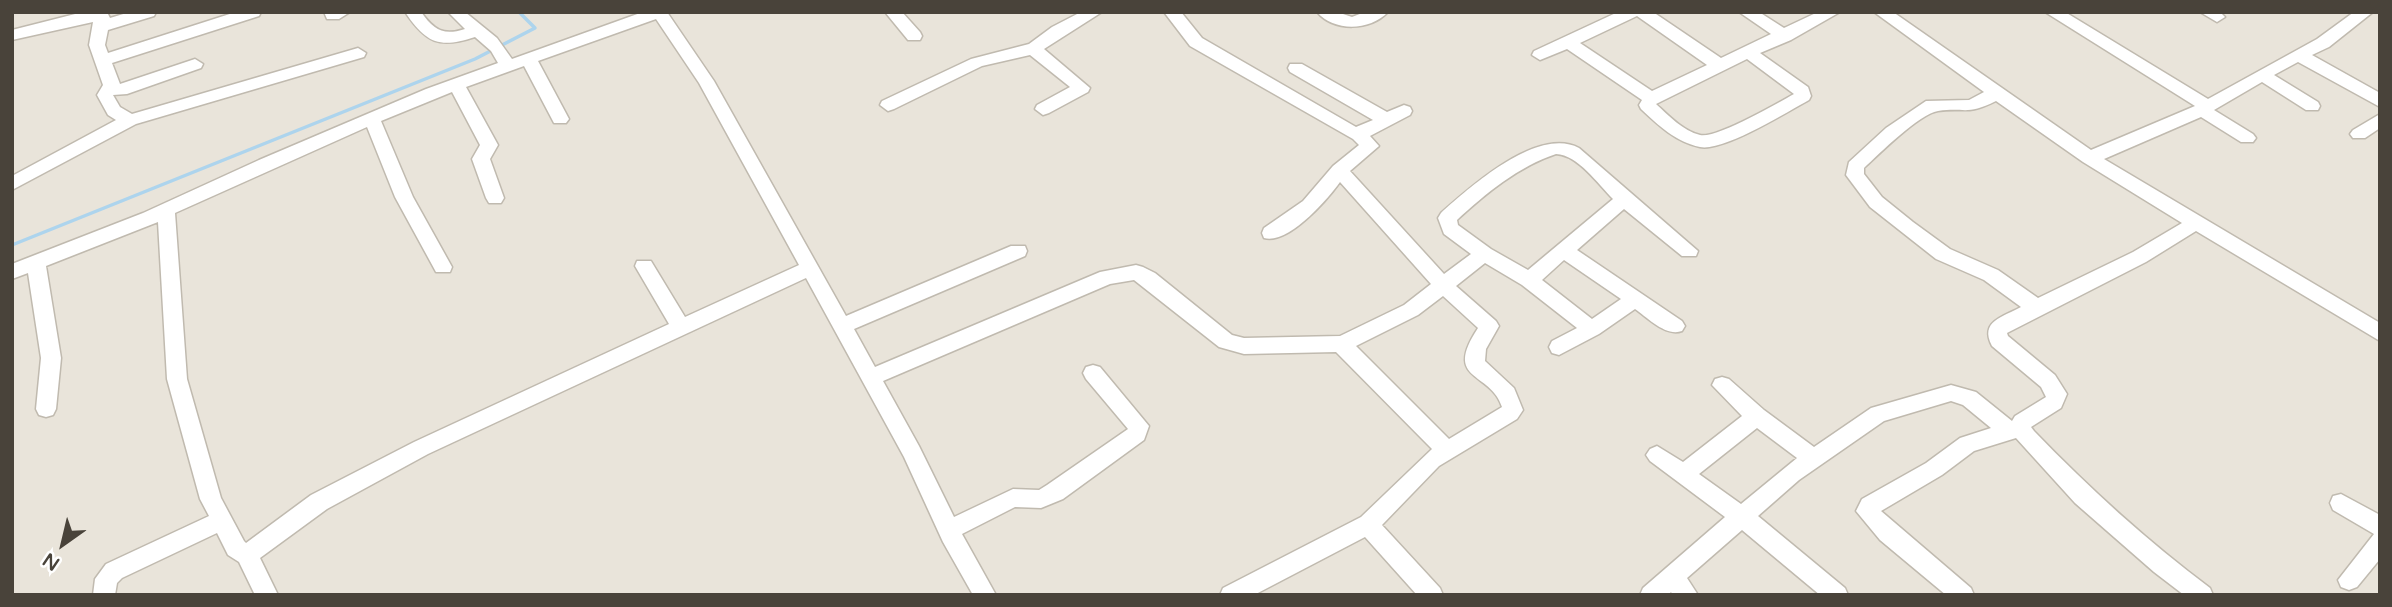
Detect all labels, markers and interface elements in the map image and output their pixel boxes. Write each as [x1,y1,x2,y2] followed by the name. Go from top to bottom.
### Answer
[28,509,98,579] north arrow
[39,548,64,575] text: N

